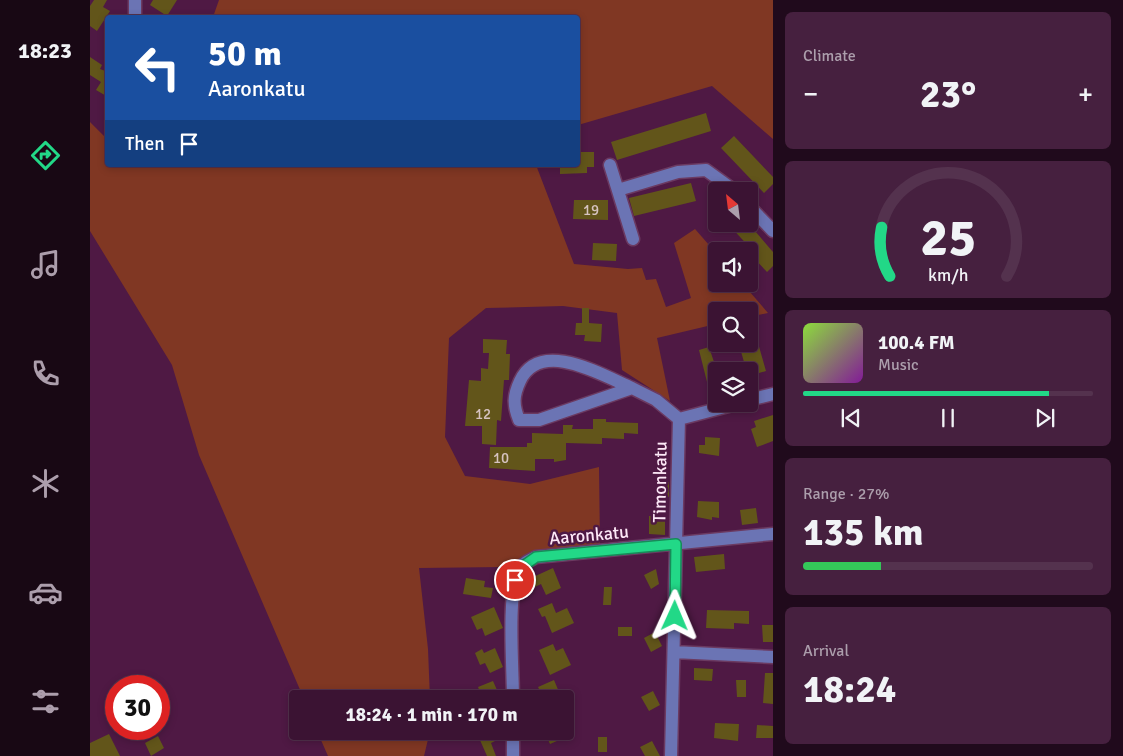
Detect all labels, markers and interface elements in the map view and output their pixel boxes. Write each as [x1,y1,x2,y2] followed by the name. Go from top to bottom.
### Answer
[208,32,282,75] text: 50 m
[125,35,190,100] icon: left
[18,37,72,64] text: 18:23
[803,46,856,66] text: Climate
[920,71,976,118] text: 23°
[208,75,305,102] text: Aaronkatu
[803,77,818,111] text: −
[1078,77,1093,111] text: +
[175,130,203,158] icon: arrive
[125,132,165,156] text: Then
[28,138,63,173] icon: directions
[708,182,758,232] north arrow
[708,182,758,412] map controls
[583,201,599,219] house number: 19
[920,206,976,270] text: 25
[708,242,758,292] button: sound
[28,247,63,282] icon: music
[928,264,968,286] text: km/h
[708,302,758,352] button: search
[878,331,955,355] text: 100.4 FM
[878,355,919,375] text: Music
[28,356,63,391] icon: phone
[708,362,758,412] button: layers
[837,404,865,432] icon: previous
[934,404,962,432] icon: pause
[1031,404,1059,432] icon: next
[475,405,491,423] house number: 12
[648,441,672,523] street label: Timonkatu
[493,449,509,467] house number: 10
[28,466,63,501] icon: climate
[803,484,889,504] text: Range · 27%
[803,509,924,556] text: 135 km
[548,521,630,549] street label: Aaronkatu
[494,559,536,601] pin
[501,566,529,594] icon: arrive
[28,575,63,610] icon: car
[648,589,700,641] position arrow
[803,641,849,661] text: Arrival
[803,666,896,713] text: 18:24
[105,675,170,740] speed limit sign: 30
[28,684,63,719] icon: filters
[345,703,518,727] text: 18:24 · 1 min · 170 m

